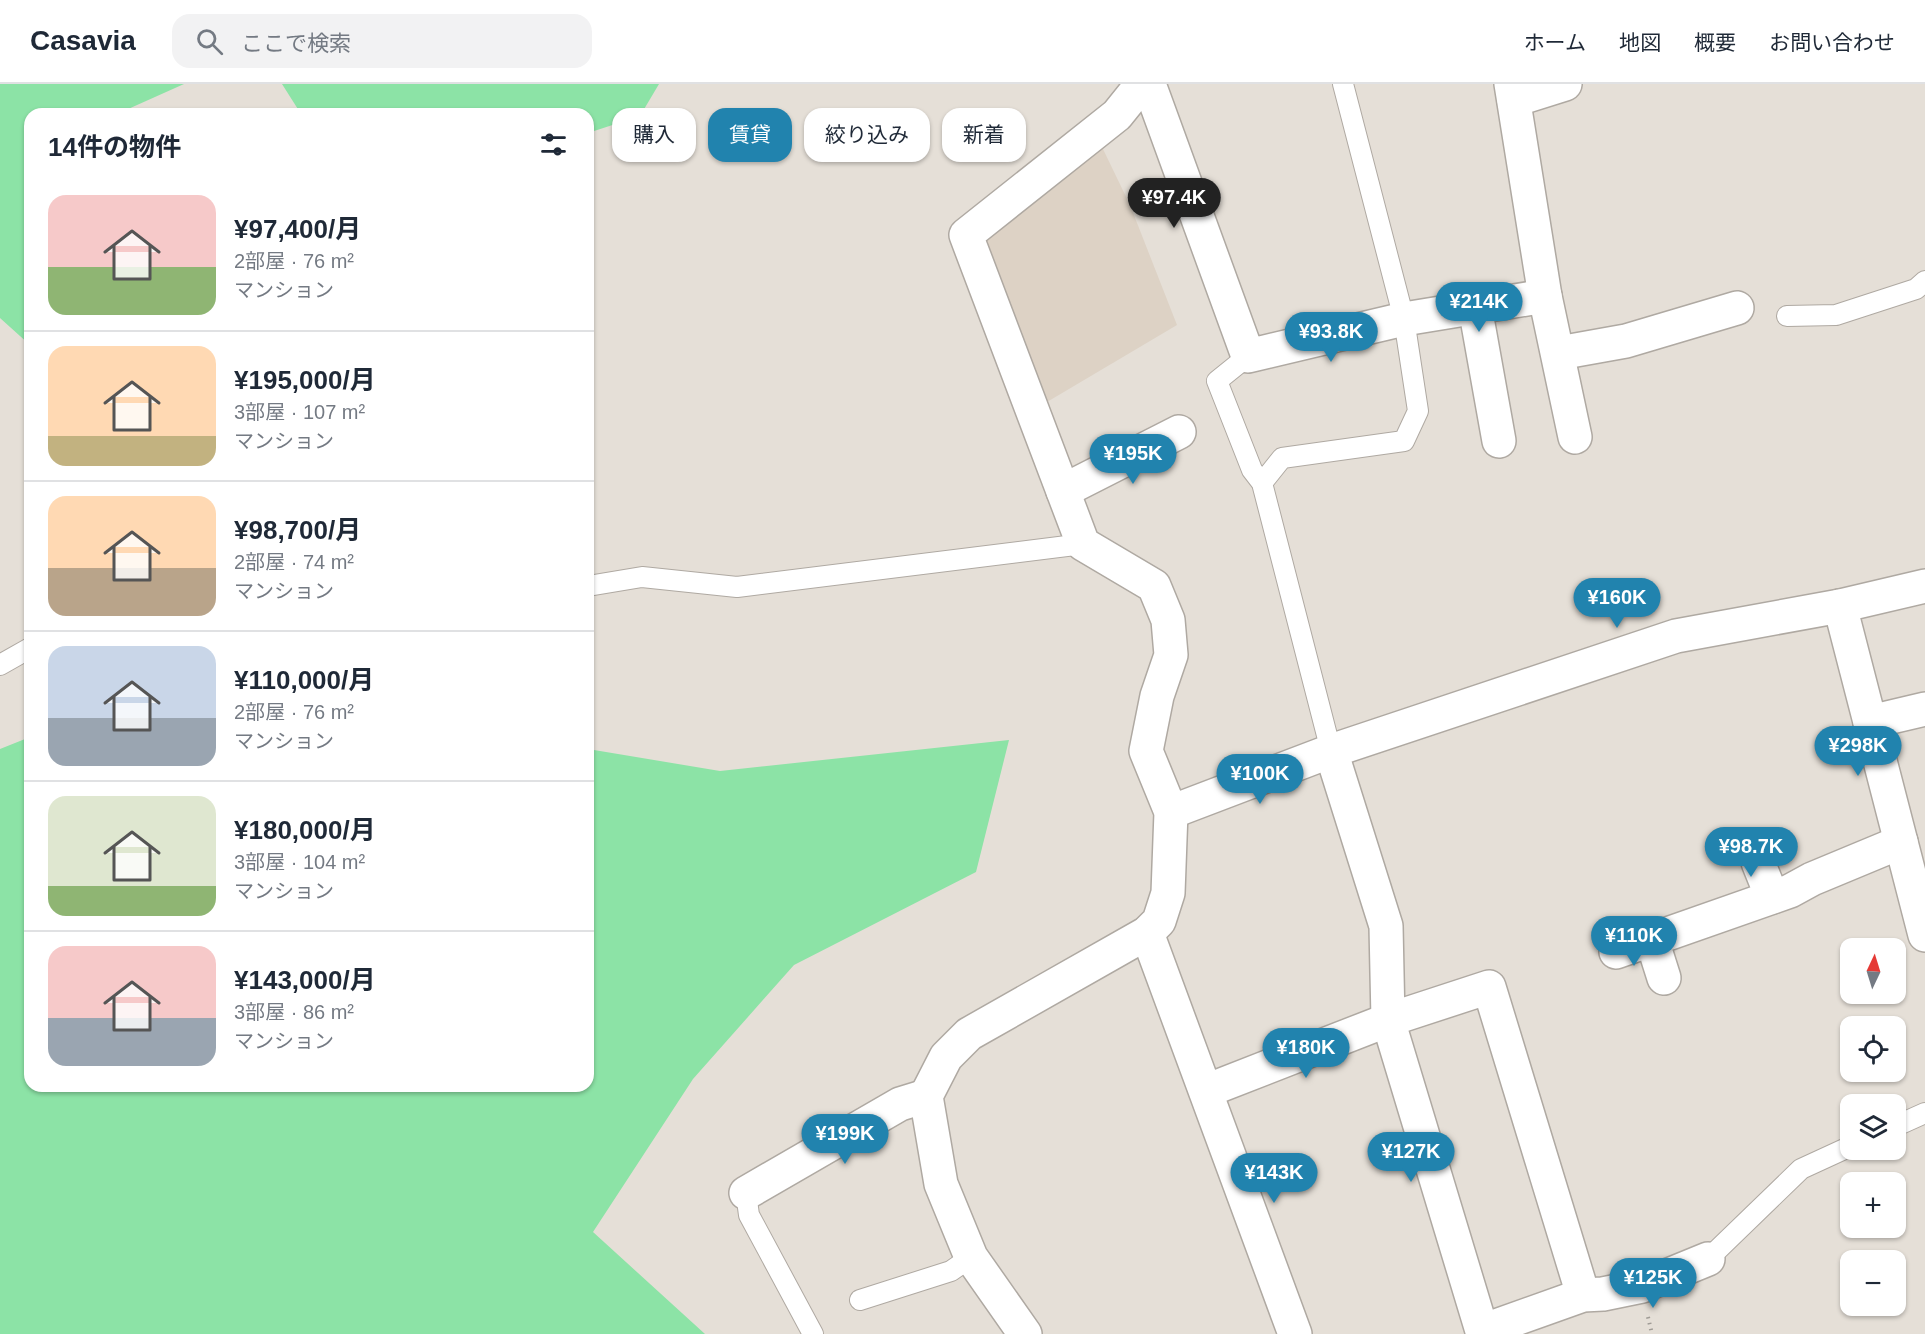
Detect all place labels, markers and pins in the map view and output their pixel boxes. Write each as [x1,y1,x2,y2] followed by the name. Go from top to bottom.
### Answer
[1125,178,1223,229] pin: ¥97.4K
[1437,282,1521,333] pin: ¥214K
[1282,312,1380,363] pin: ¥93.8K
[1091,434,1175,485] pin: ¥195K
[1575,578,1659,629] pin: ¥160K
[1816,726,1900,777] pin: ¥298K
[1218,754,1302,805] pin: ¥100K
[1702,827,1800,878] pin: ¥98.7K
[1592,916,1676,967] pin: ¥110K
[1264,1028,1348,1079] pin: ¥180K
[803,1114,887,1165] pin: ¥199K
[1369,1132,1453,1183] pin: ¥127K
[1232,1153,1316,1204] pin: ¥143K
[1611,1258,1695,1309] pin: ¥125K

